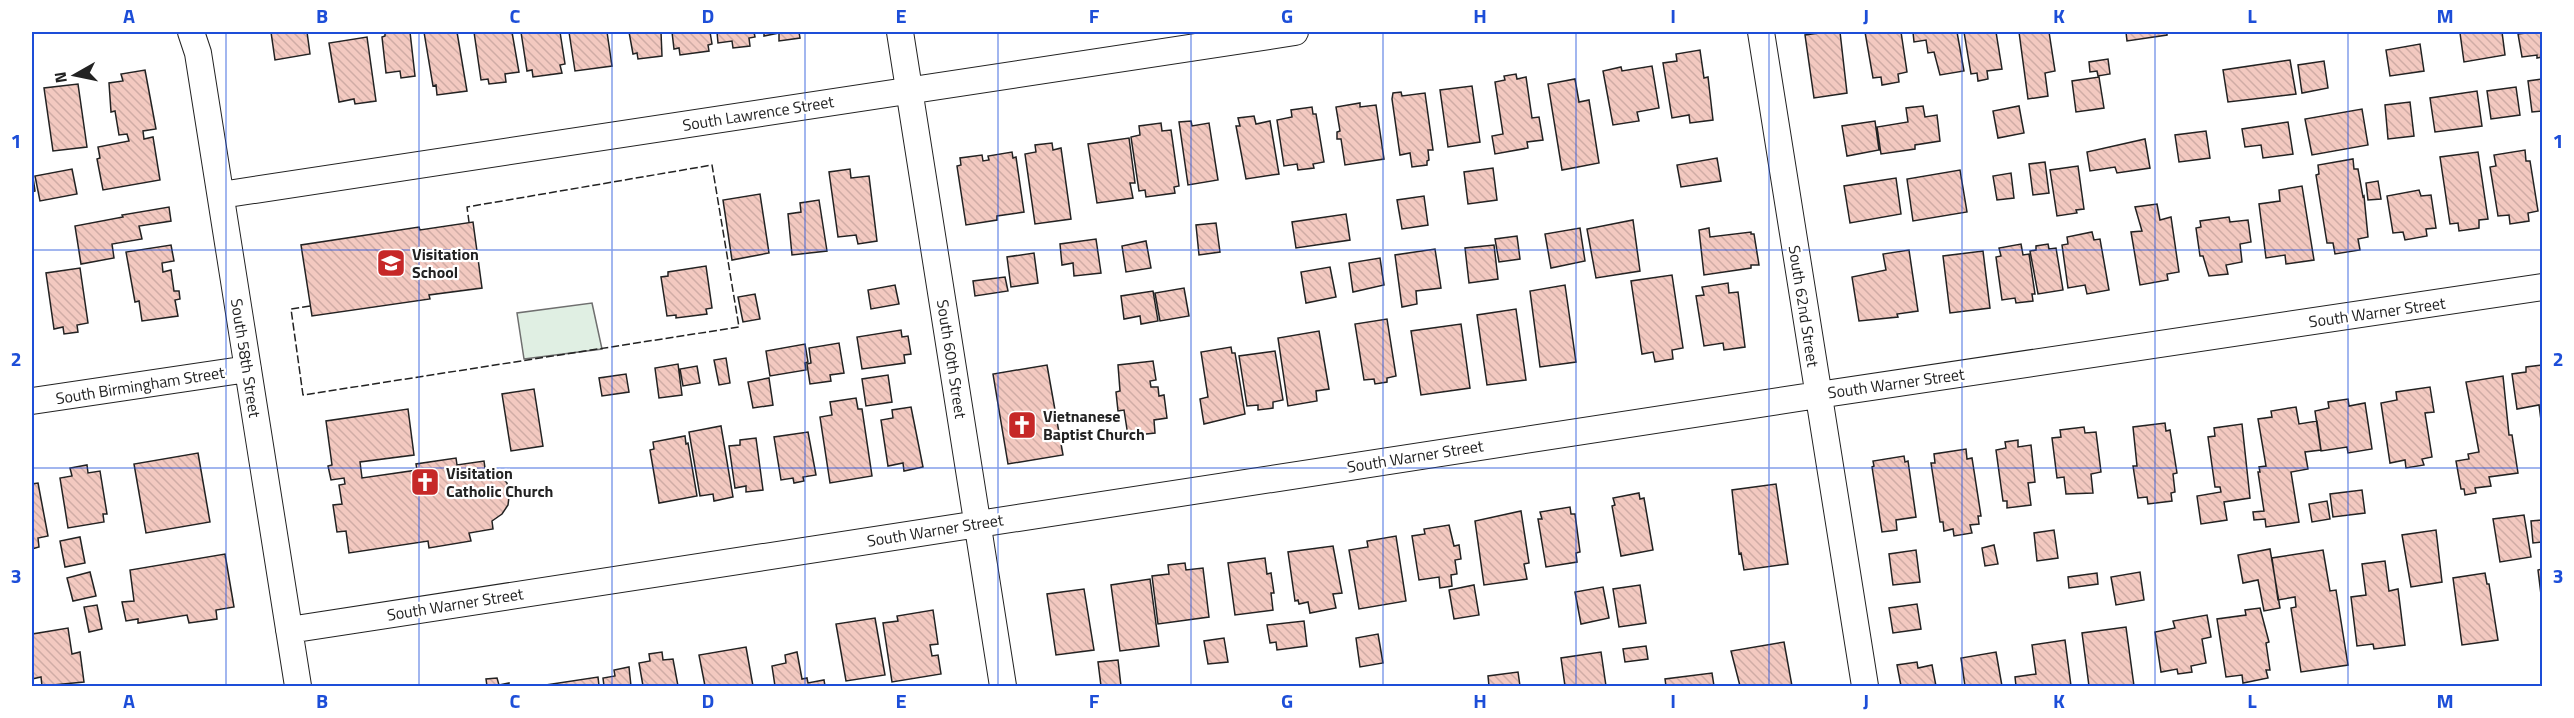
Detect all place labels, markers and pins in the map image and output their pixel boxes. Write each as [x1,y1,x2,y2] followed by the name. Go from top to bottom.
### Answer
[412,242,479,284] place label: Visitation School
[375,247,407,279] school or university icon: Visitation School
[1043,404,1145,446] place label: Vietnanese Baptist Church
[1006,409,1038,441] church icon: Vietnanese Baptist Church
[446,461,553,503] place label: Visitation Catholic Church
[409,466,441,498] church icon: Visitation Catholic Church

